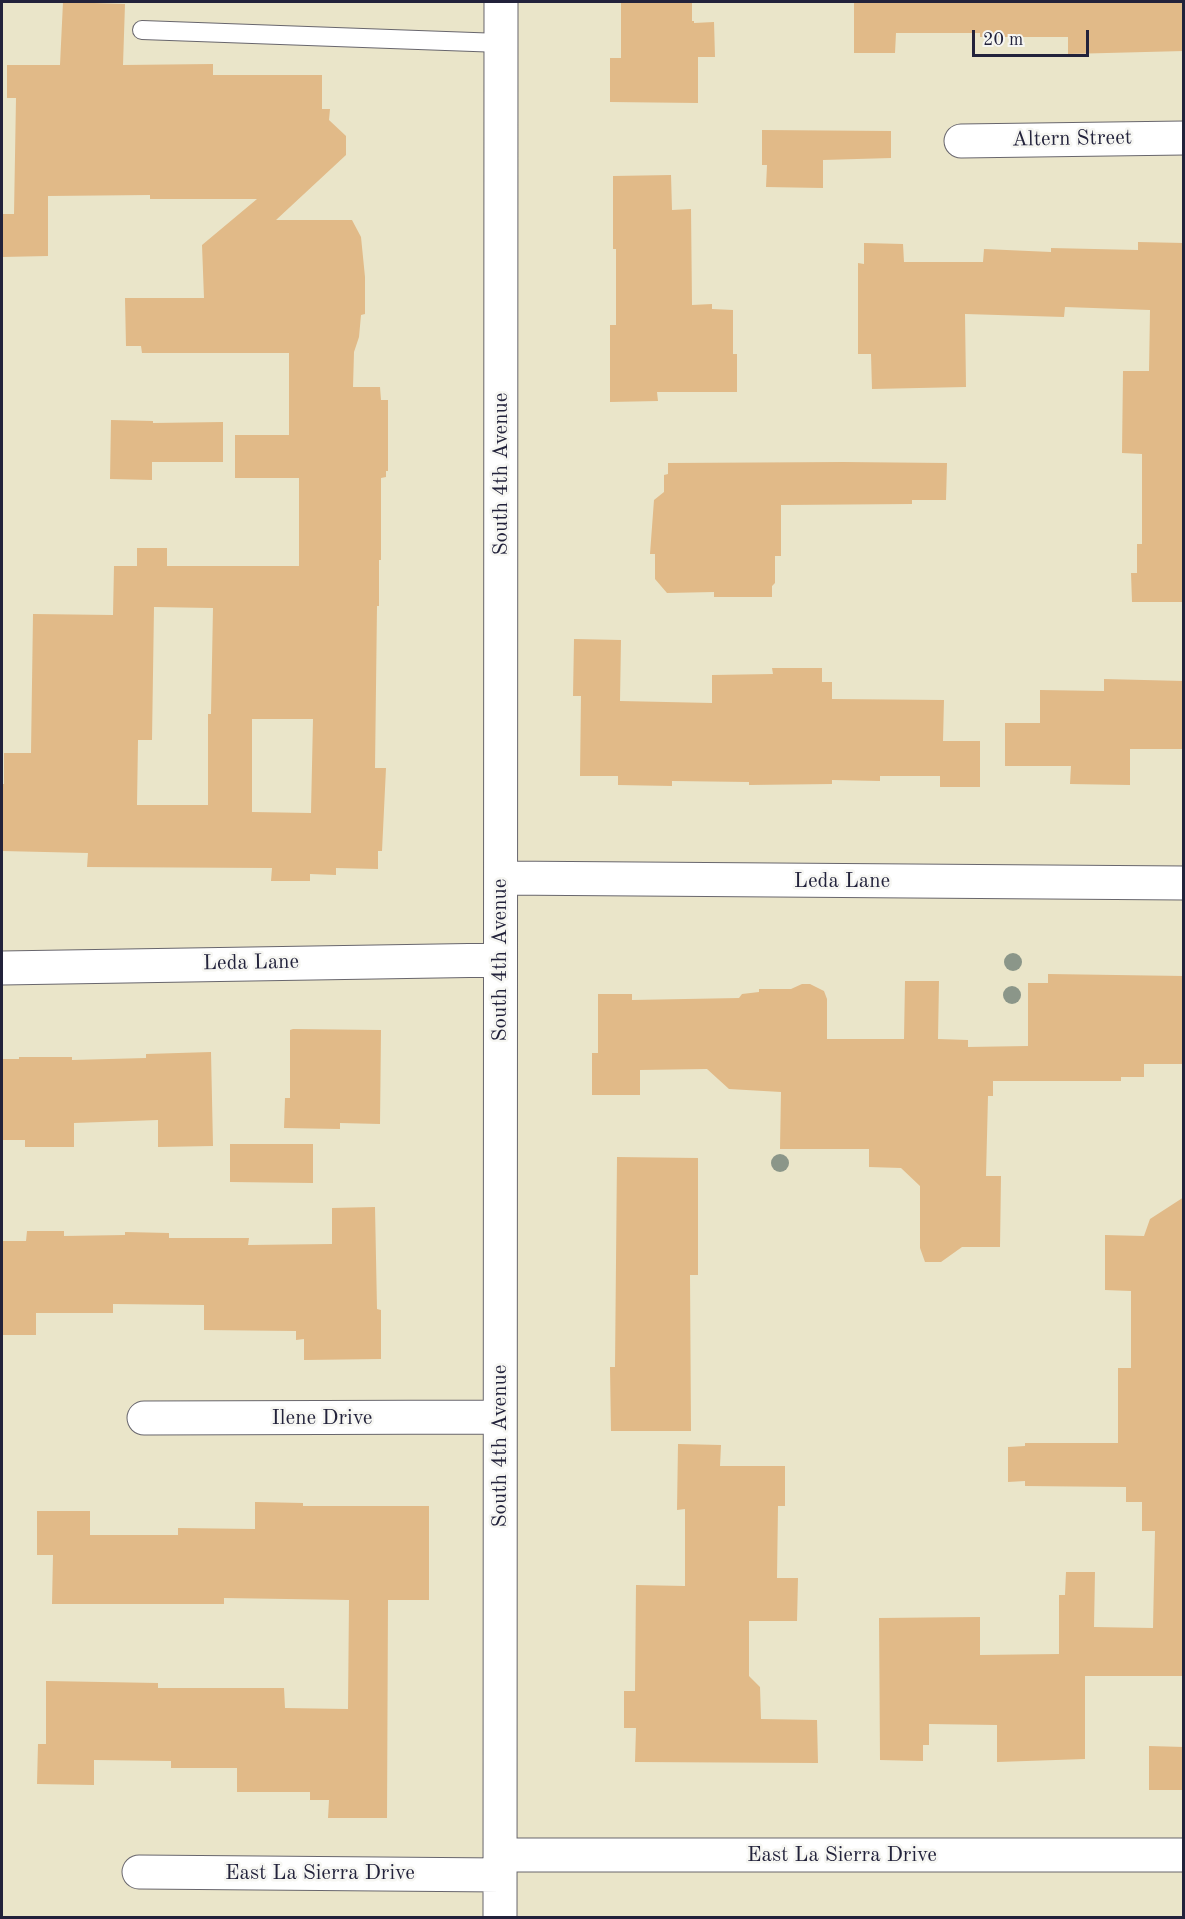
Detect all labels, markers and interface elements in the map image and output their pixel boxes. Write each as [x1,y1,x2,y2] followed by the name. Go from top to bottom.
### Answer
[975,18,1092,56] scale bar
[983,31,1023,49] text: 20 m
[1012,125,1132,153] street label: Altern Street
[488,393,514,555] street label: South 4th Avenue
[794,868,890,894] street label: Leda Lane
[487,879,513,1041] street label: South 4th Avenue
[203,950,299,976] street label: Leda Lane
[487,1365,513,1527] street label: South 4th Avenue
[272,1405,372,1431] street label: Ilene Drive
[747,1842,937,1868] street label: East La Sierra Drive
[225,1860,415,1886] street label: East La Sierra Drive

